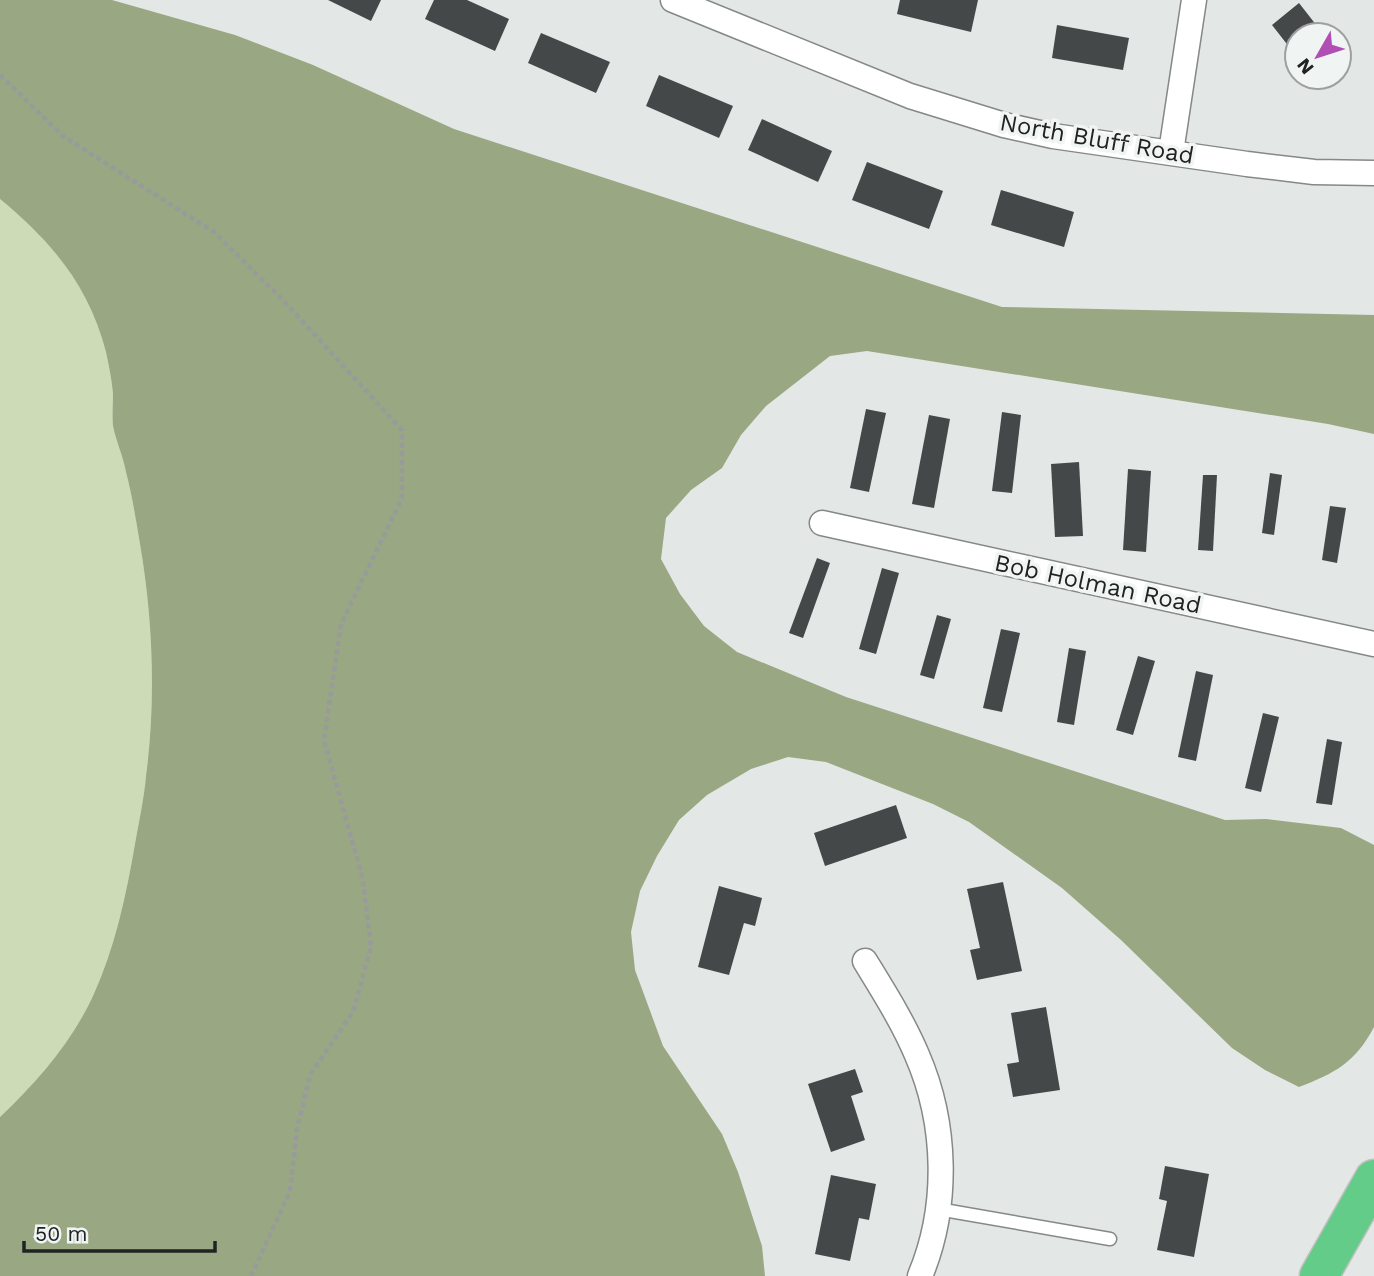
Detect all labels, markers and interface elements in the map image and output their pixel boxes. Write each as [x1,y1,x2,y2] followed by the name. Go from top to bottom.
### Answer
[1283,21,1353,91] north arrow
[1292,54,1319,79] text: N
[998,108,1196,170] street label: North Bluff Road
[992,548,1204,620] street label: Bob Holman Road
[24,1210,215,1254] scale bar
[35,1221,87,1246] text: 50 m

